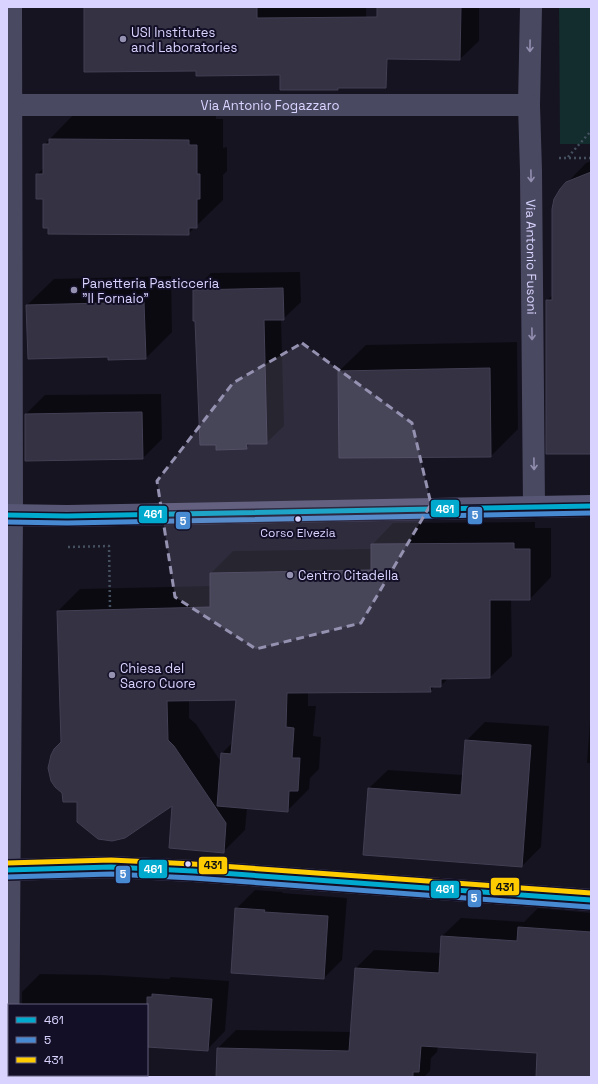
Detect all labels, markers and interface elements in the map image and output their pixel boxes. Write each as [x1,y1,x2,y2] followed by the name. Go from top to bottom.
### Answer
[131,24,237,56] place label: USI Institutes and Laboratories
[118,34,128,44] marker: USI Institutes and Laboratories
[526,39,534,52] one-way arrow
[201,97,339,114] street label: Via Antonio Fogazzaro
[527,169,535,182] one-way arrow
[522,199,540,315] street label: Via Antonio Fusoni
[82,275,220,307] place label: Panetteria Pasticceria "Il Fornaio"
[69,285,79,295] marker: Panetteria Pasticceria "Il Fornaio"
[529,327,536,340] one-way arrow
[530,457,538,470] one-way arrow
[430,499,460,518] line badge: 461
[436,502,454,516] text: 461
[138,505,168,524] line badge: 461
[467,506,483,525] line badge: 5
[144,507,162,521] text: 461
[472,508,479,522] text: 5
[175,511,191,530] line badge: 5
[180,514,187,528] text: 5
[293,514,303,524] marker: Corso Elvezia
[260,525,336,541] place label: Corso Elvezia
[298,567,399,584] place label: Centro Citadella
[285,570,295,580] marker: Centro Citadella
[120,660,196,692] place label: Chiesa del Sacro Cuore
[107,670,117,680] marker: Chiesa del Sacro Cuore
[198,856,228,875] line badge: 431
[204,858,222,872] text: 431
[138,859,168,879] line badge: 461
[183,859,193,869] unlabelled marker
[144,862,162,876] text: 461
[115,865,131,884] line badge: 5
[120,867,127,881] text: 5
[490,877,520,896] line badge: 431
[430,880,460,899] line badge: 461
[496,880,514,894] text: 431
[436,882,454,896] text: 461
[467,889,482,908] line badge: 5
[471,891,478,905] text: 5
[8,1004,148,1076] legend
[44,1012,64,1028] text: 461
[44,1032,51,1048] text: 5
[44,1052,64,1068] text: 431

